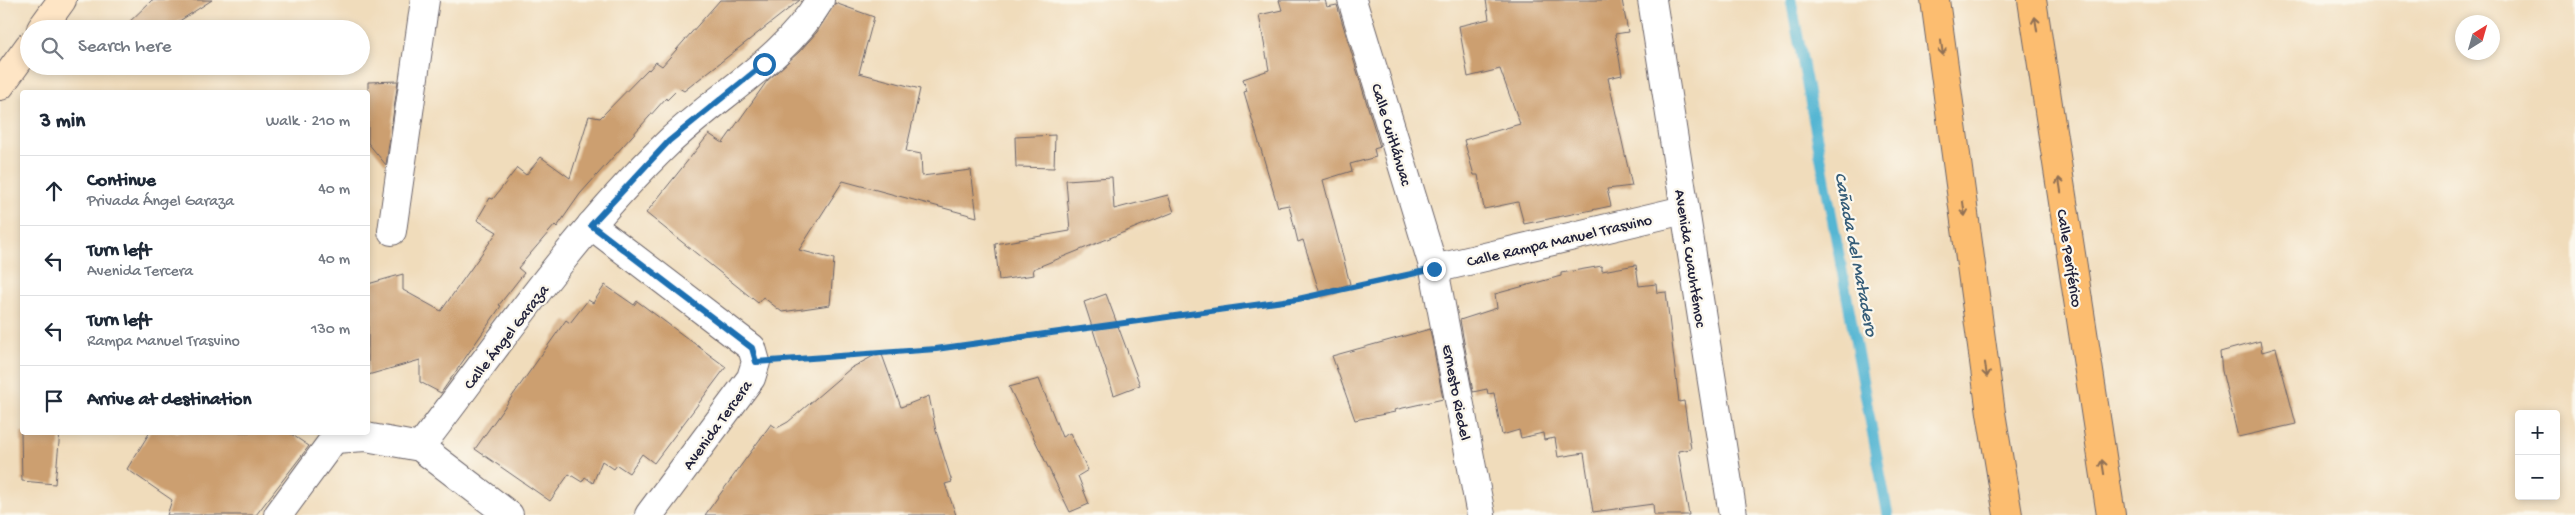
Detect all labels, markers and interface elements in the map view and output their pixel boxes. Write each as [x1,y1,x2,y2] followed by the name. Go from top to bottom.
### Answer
[2455,15,2500,60] north arrow
[2031,17,2041,33] one-way arrow
[20,20,370,75] search box
[38,34,66,62] icon: search
[78,36,172,59] text: Search here
[1937,40,1947,56] one-way arrow
[753,53,776,76] route start
[1365,82,1414,189] street label: Calle Cuitláhuac
[40,110,85,135] text: 3 min
[266,113,350,132] text: Walk · 210 m
[87,170,156,193] text: Continue
[1828,171,1881,339] water label: Cañada del Matadero
[40,177,68,205] icon: ahead
[2055,177,2065,193] one-way arrow
[318,181,350,200] text: 40 m
[1668,188,1709,329] street label: Avenida Cuauhtémoc
[87,193,234,212] text: Privada Ángel Garaza
[1959,201,1969,217] one-way arrow
[2050,208,2085,309] street label: Calle Periférico
[1465,212,1654,273] street label: Calle Rampa Manuel Trasvino
[87,240,151,263] text: Turn left
[40,247,68,275] icon: left
[318,251,350,270] text: 40 m
[1423,258,1446,281] route end
[87,263,193,282] text: Avenida Tercera
[460,280,555,394] street label: Calle Ángel Garaza
[87,310,151,333] text: Turn left
[40,317,68,345] icon: left
[311,321,350,340] text: 130 m
[87,333,240,352] text: Rampa Manuel Trasvino
[1436,343,1473,442] street label: Ernesto Riedel
[1981,362,1991,378] one-way arrow
[680,377,758,475] street label: Avenida Tercera
[40,387,68,415] icon: arrive
[87,389,251,412] text: Arrive at destination
[2515,410,2560,500] map controls
[2515,410,2560,455] button: +
[2515,455,2560,500] button: −
[2098,459,2108,475] one-way arrow

